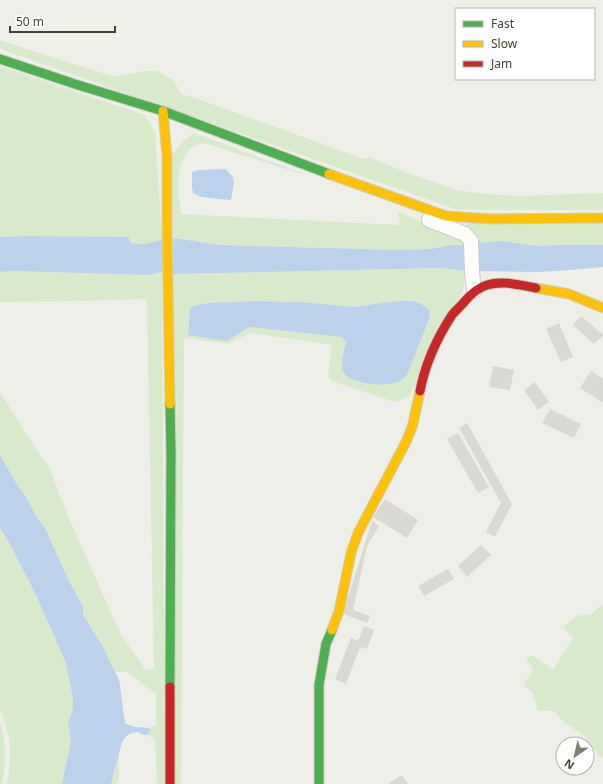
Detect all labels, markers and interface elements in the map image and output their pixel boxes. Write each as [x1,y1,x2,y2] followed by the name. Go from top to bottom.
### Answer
[10,8,115,34] scale bar
[455,8,595,80] legend
[16,13,44,30] text: 50 m
[491,15,515,32] text: Fast
[491,35,518,52] text: Slow
[490,55,512,72] text: Jam
[555,736,595,776] north arrow
[561,756,577,773] text: N

